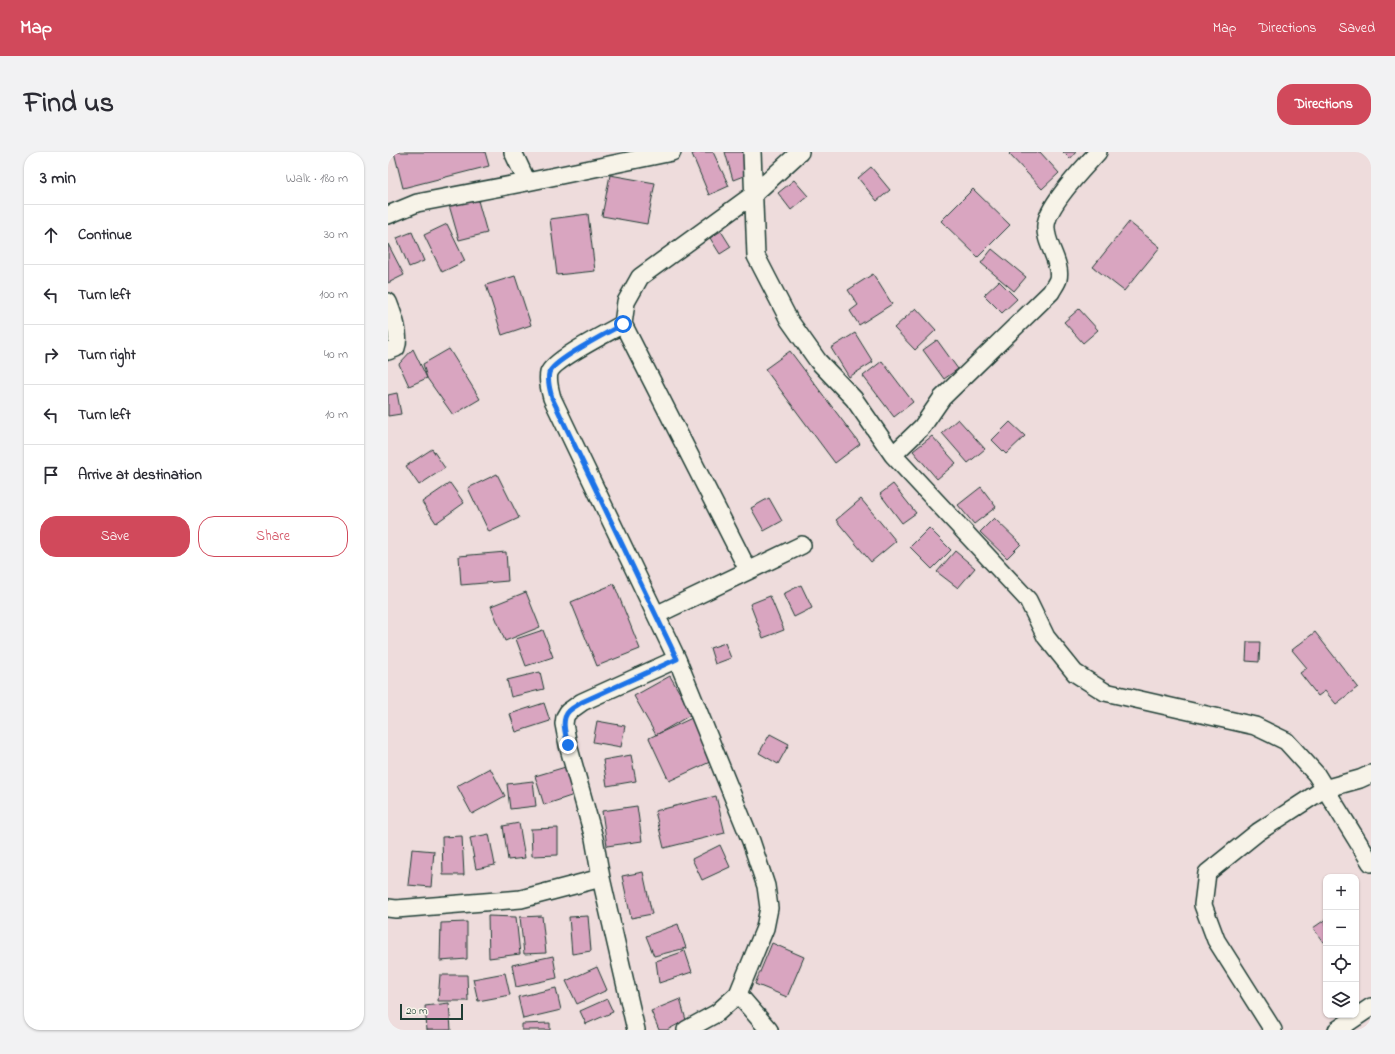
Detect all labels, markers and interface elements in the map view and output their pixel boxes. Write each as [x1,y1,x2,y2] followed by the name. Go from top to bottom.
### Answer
[20,15,52,42] text: Map
[1213,18,1236,39] text: Map
[1258,18,1316,39] text: Directions
[1338,18,1375,39] text: Saved
[24,84,114,125] text: Find us
[1277,84,1371,125] button: Directions
[40,166,76,191] text: 3 min
[286,169,348,188] text: Walk · 180 m
[40,224,62,246] icon: ahead
[78,224,132,246] text: Continue
[324,225,348,244] text: 30 m
[40,284,62,306] icon: left
[78,284,131,306] text: Turn left
[319,285,348,304] text: 100 m
[614,315,632,333] route start
[40,344,62,366] icon: right
[78,344,136,366] text: Turn right
[324,345,348,364] text: 40 m
[40,404,62,426] icon: left
[78,404,131,426] text: Turn left
[325,405,348,424] text: 10 m
[40,464,62,486] icon: arrive
[78,464,202,486] text: Arrive at destination
[40,516,190,557] button: Save
[198,516,348,557] button: Share
[559,736,577,754] route end
[1323,874,1359,1018] map controls
[1323,874,1359,910] button: +
[1323,910,1359,946] button: −
[1323,946,1359,982] button: locate
[1323,982,1359,1018] button: layers
[400,1002,463,1021] scale bar
[406,1003,428,1019] text: 20 m

